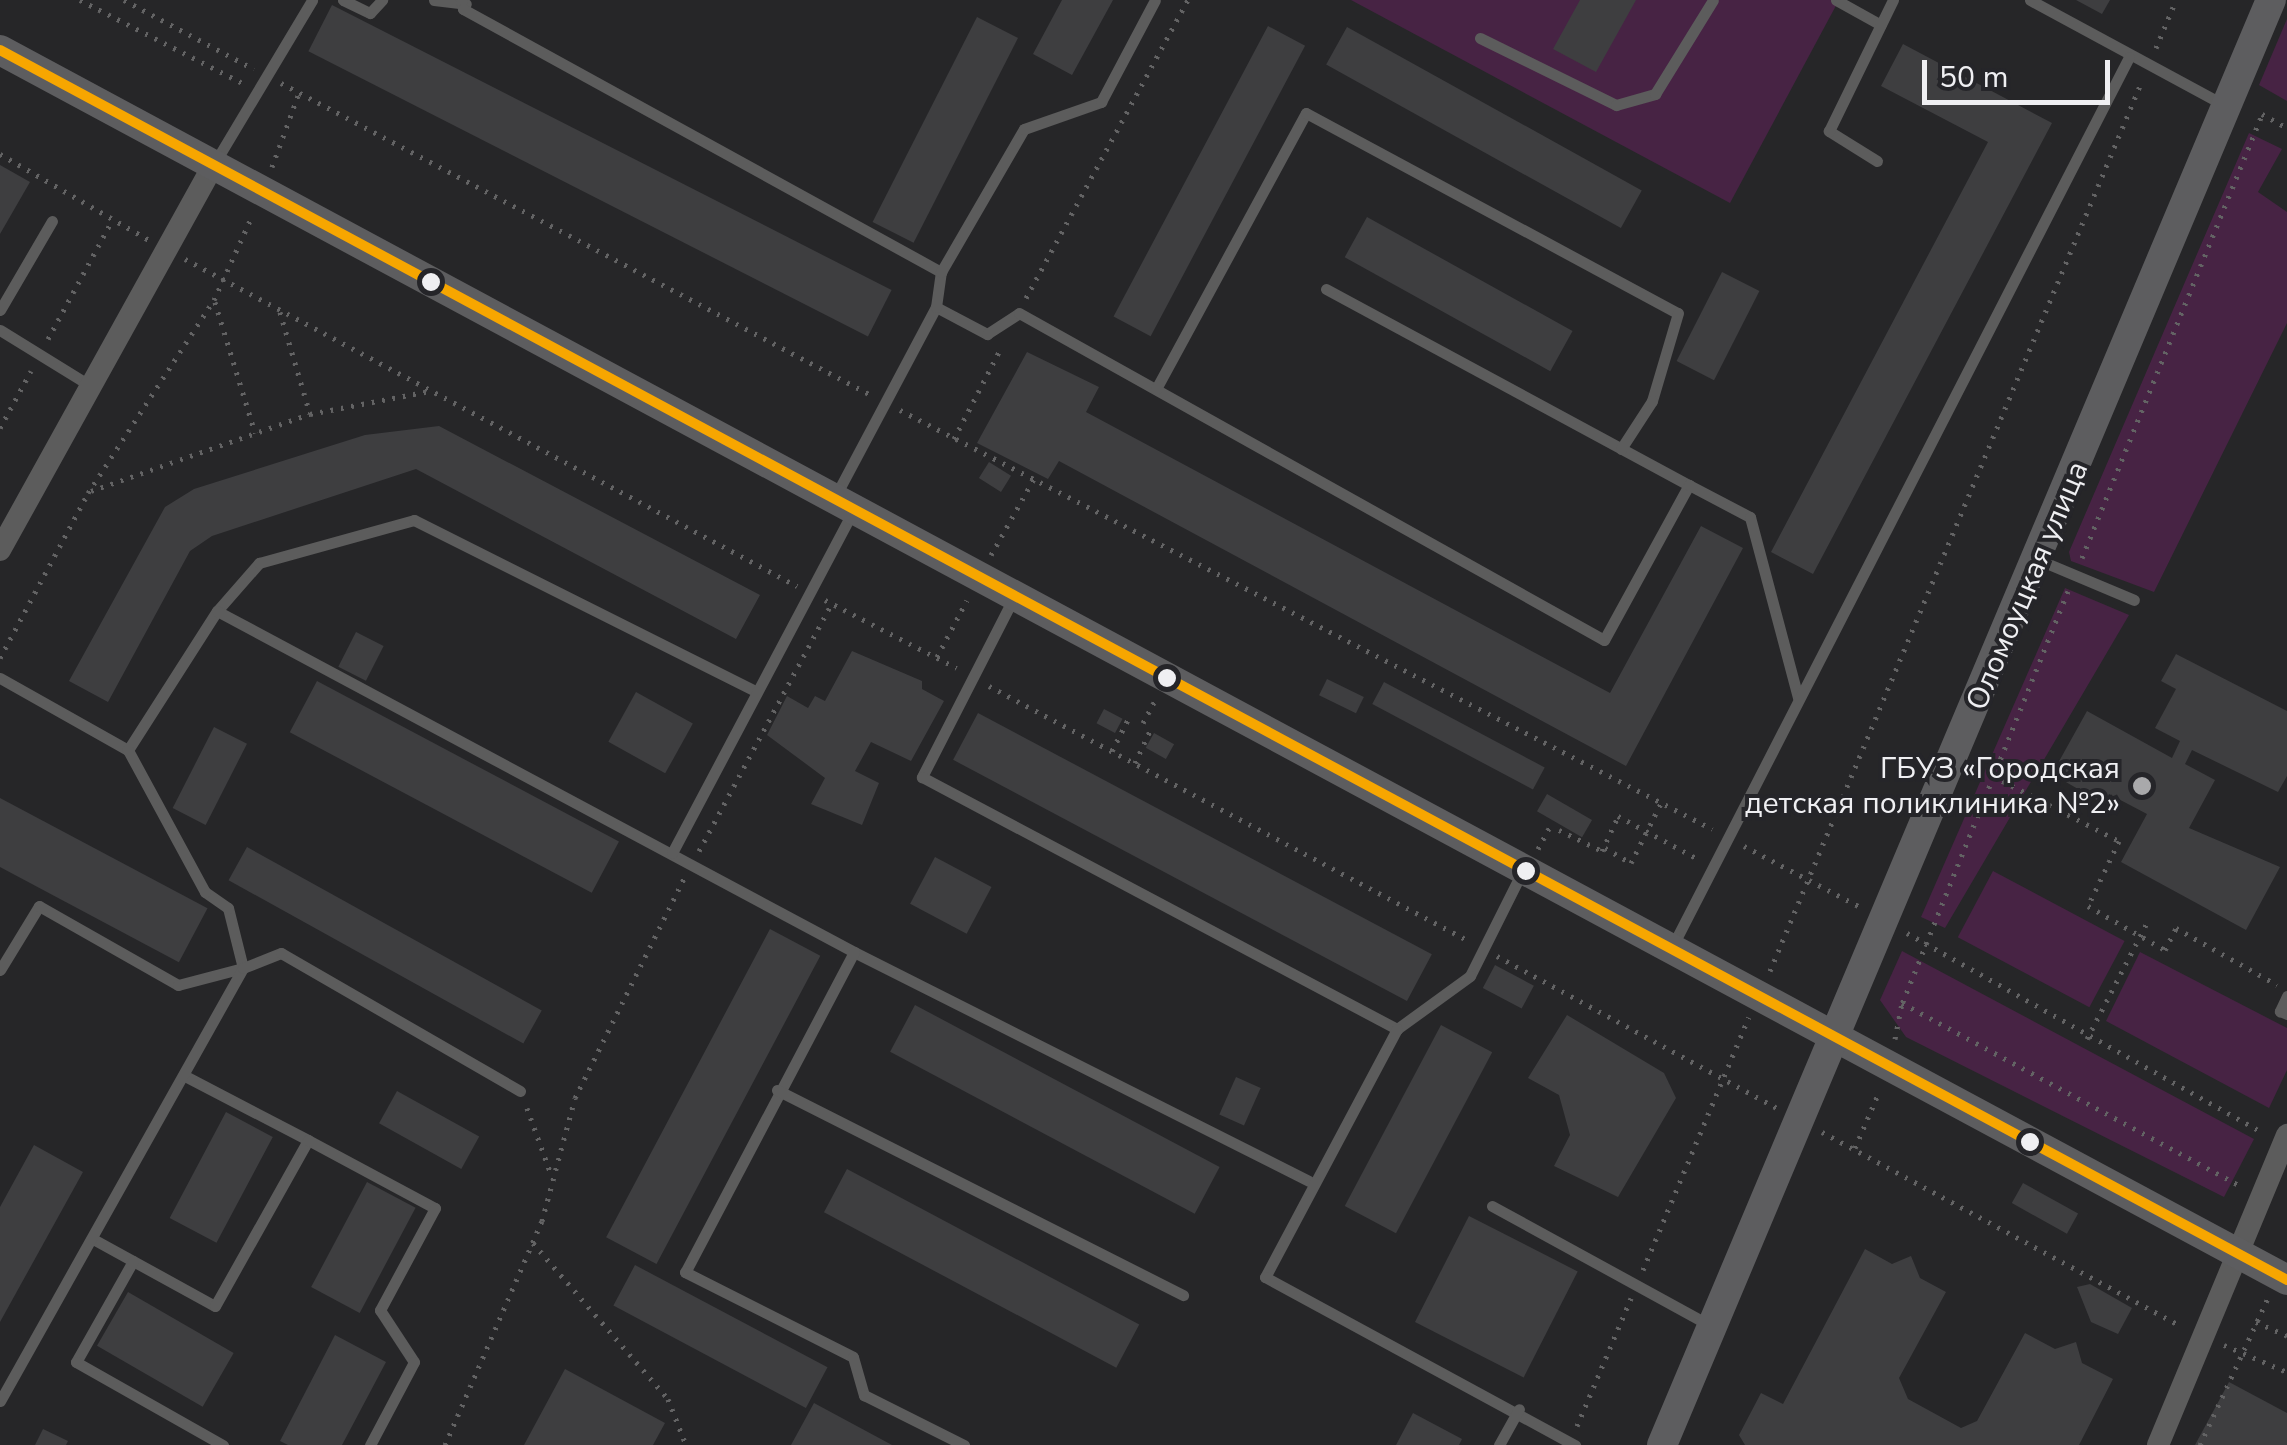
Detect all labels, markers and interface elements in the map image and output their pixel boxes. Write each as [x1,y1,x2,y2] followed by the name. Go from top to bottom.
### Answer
[1927,40,2114,102] scale bar
[1939,57,2008,98] text: 50 m
[421,272,441,292] unlabelled marker
[1959,456,2097,716] street label: Оломоуцкая улица
[1157,668,1177,688] unlabelled marker
[1745,751,2120,822] place label: ГБУЗ «Городская детская поликлиника №2»
[2129,773,2155,799] marker: ГБУЗ «Городская детская поликлиника №2»
[1516,861,1536,881] unlabelled marker
[2020,1132,2040,1152] unlabelled marker

